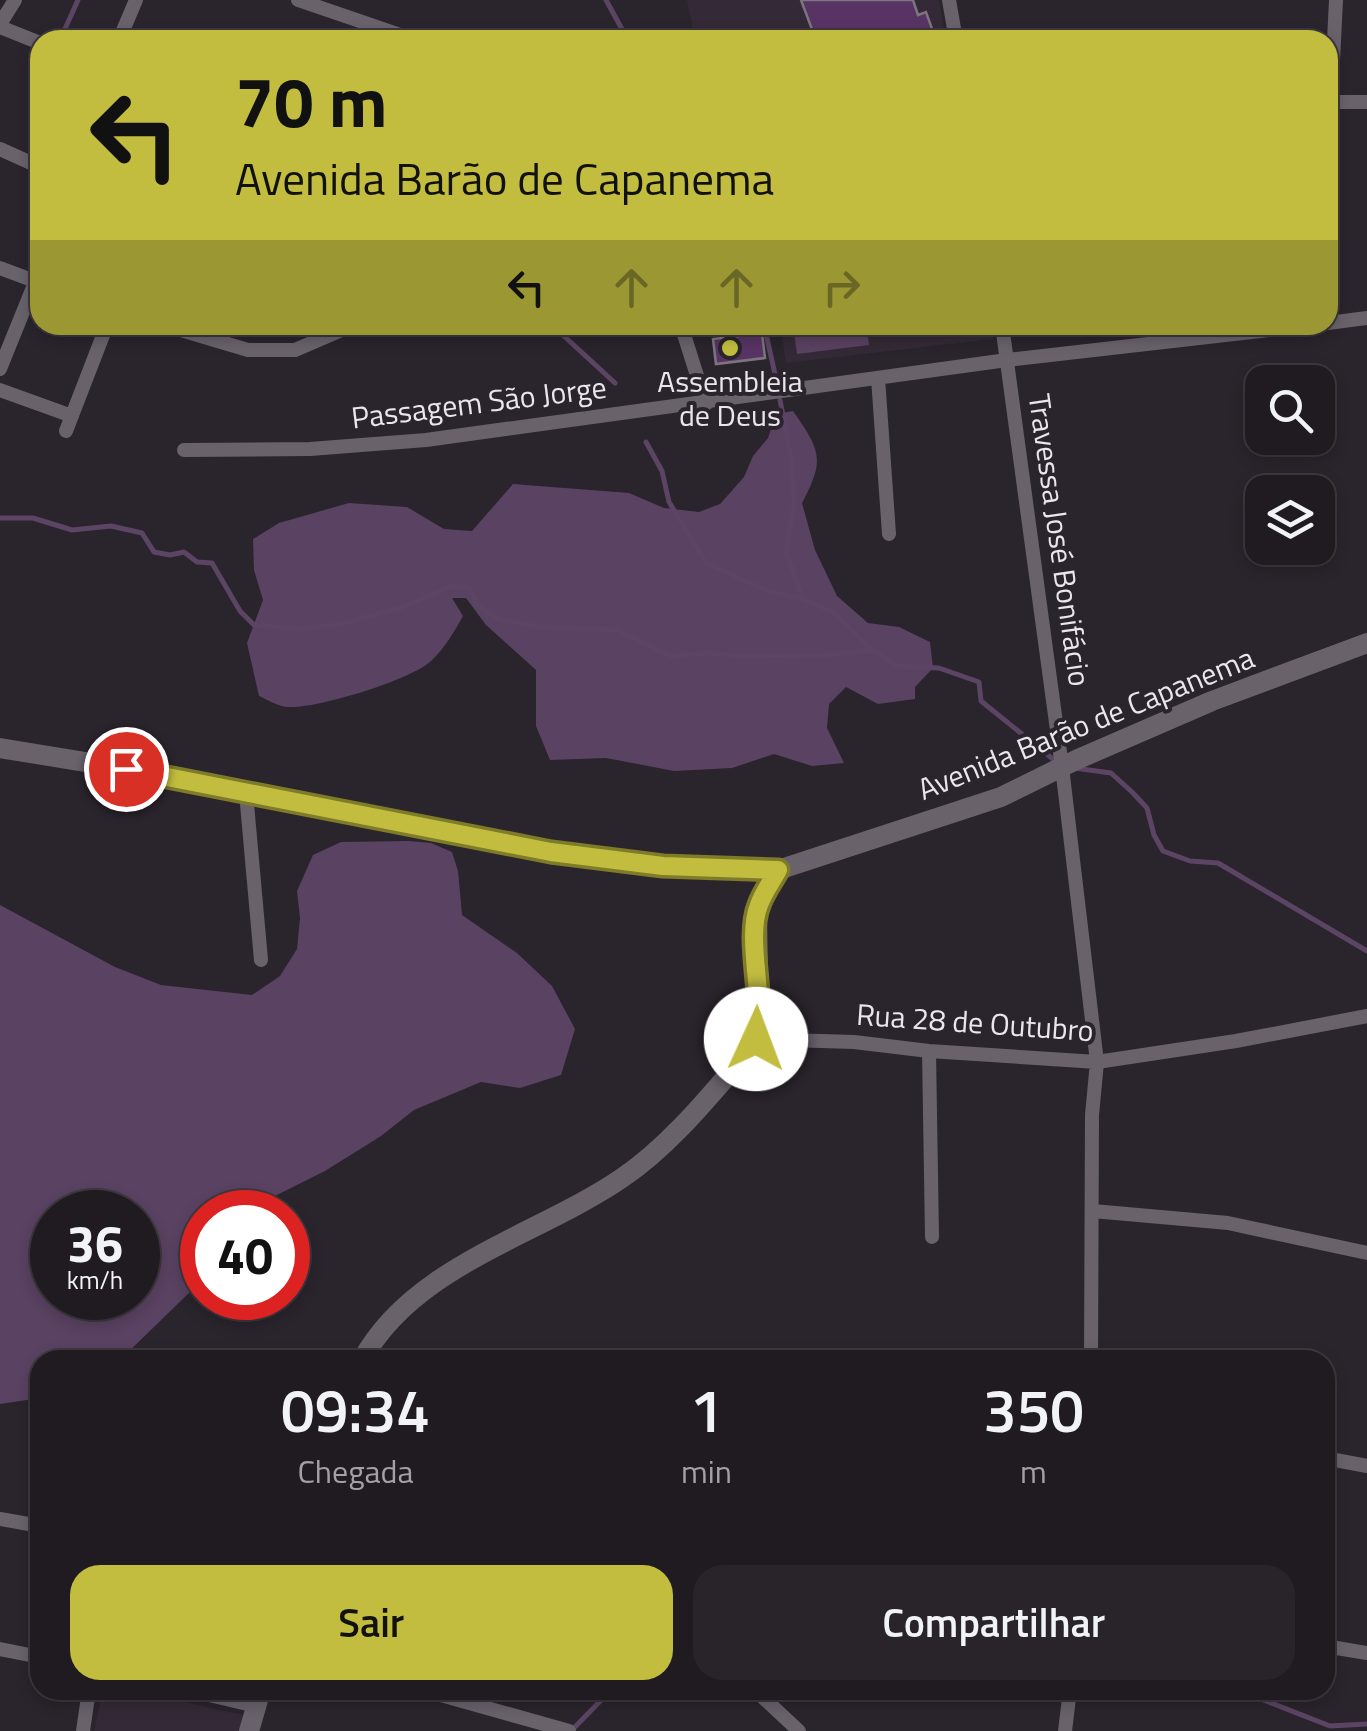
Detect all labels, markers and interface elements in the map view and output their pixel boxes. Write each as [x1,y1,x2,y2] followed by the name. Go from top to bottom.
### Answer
[235,48,388,154] text: 70 m
[70,70,200,200] icon: left
[235,144,774,212] text: Avenida Barão de Capanema
[499,260,554,315] icon: left
[604,260,659,315] icon: ahead
[709,260,764,315] icon: ahead
[814,260,869,315] icon: right
[719,337,741,359] marker: Assembleia de Deus
[657,358,803,438] place label: Assembleia de Deus
[349,364,609,440] street label: Passagem São Jorge
[1245,365,1335,565] map controls
[1245,365,1335,455] button: search
[1017,391,1103,689] street label: Travessa José Bonifácio
[1245,475,1335,565] button: layers
[910,634,1261,812] street label: Avenida Barão de Capanema
[84,727,169,812] pin
[99,742,154,797] icon: arrive
[704,987,808,1091] position arrow
[855,991,1095,1053] street label: Rua 28 de Outubro
[180,1190,310,1320] speed limit sign: 40
[67,1205,123,1281] text: 36
[67,1261,123,1299] text: km/h
[281,1364,430,1455] text: 09:34
[690,1364,723,1455] text: 1
[983,1364,1084,1455] text: 350
[297,1447,414,1495] text: Chegada
[681,1447,732,1495] text: min
[1020,1447,1047,1495] text: m
[70,1565,673,1680] button: Sair
[693,1565,1295,1680] button: Compartilhar

